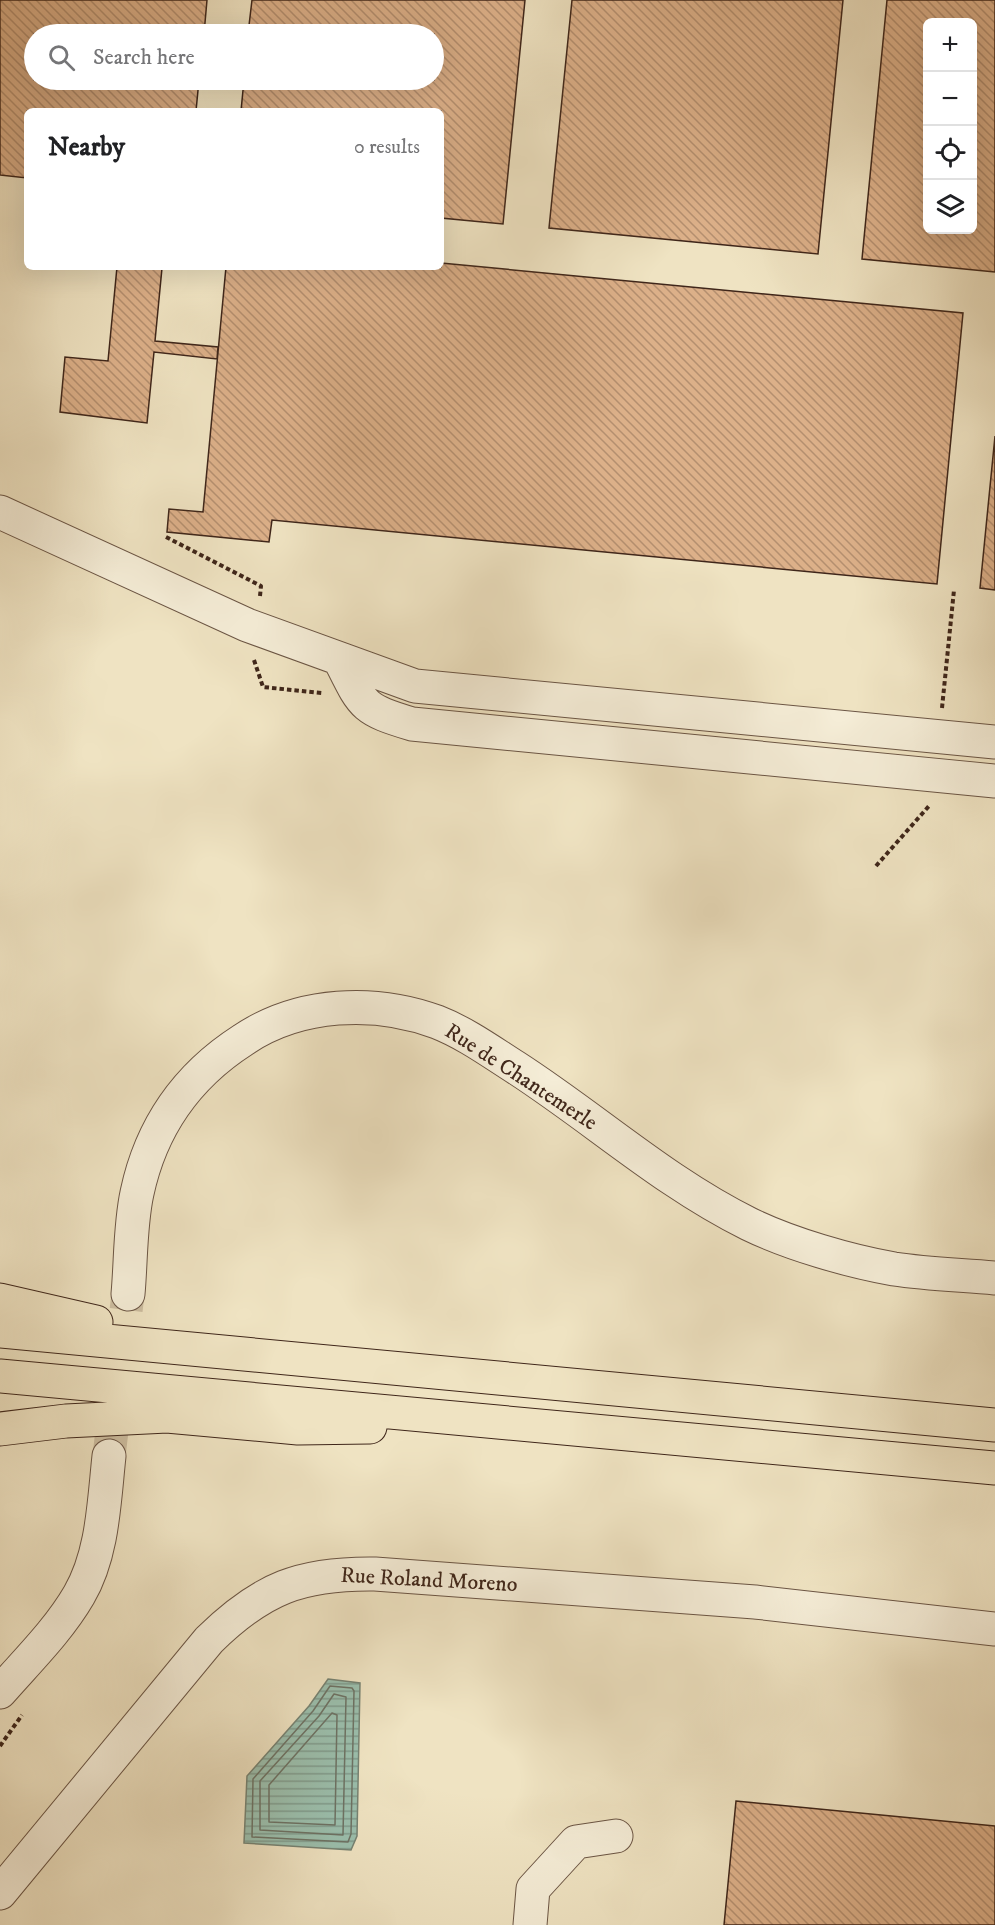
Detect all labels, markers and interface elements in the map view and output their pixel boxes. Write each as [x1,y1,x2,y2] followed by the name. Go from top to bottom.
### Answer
[923,18,977,234] map controls
[923,18,977,72] button: +
[24,24,444,90] search box
[45,41,78,74] icon: search
[93,44,195,71] text: Search here
[923,72,977,126] button: −
[923,126,977,180] button: locate
[48,131,125,164] text: Nearby
[354,135,420,160] text: 0 results
[923,180,977,234] button: layers
[440,1018,602,1136] street label: Rue de Chantemerle
[340,1562,518,1598] street label: Rue Roland Moreno

